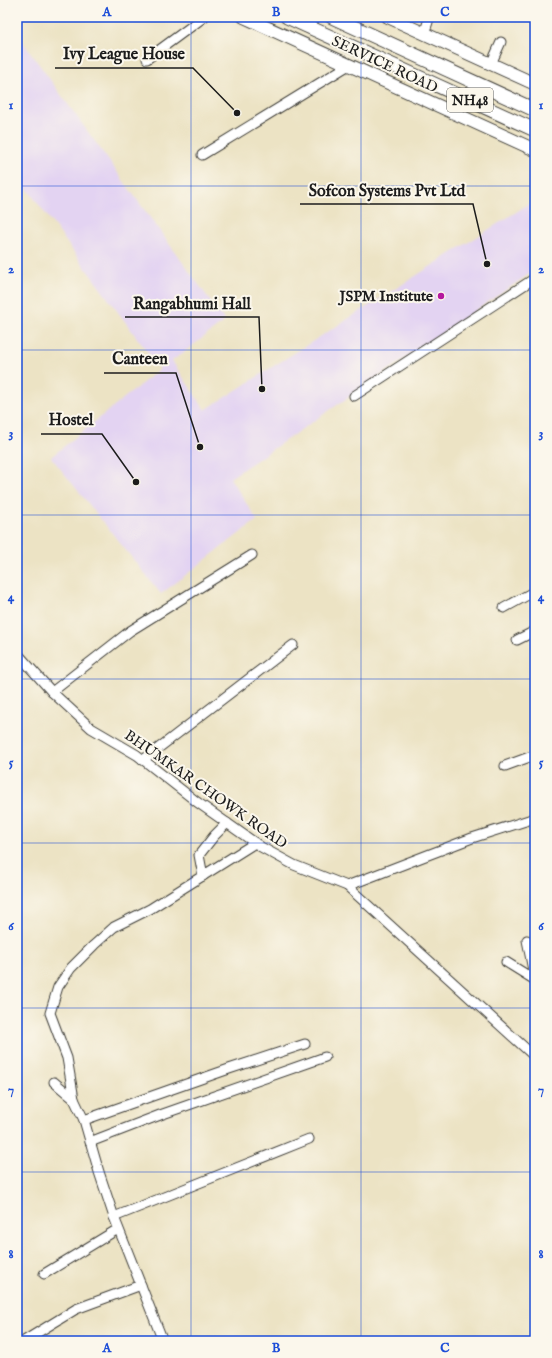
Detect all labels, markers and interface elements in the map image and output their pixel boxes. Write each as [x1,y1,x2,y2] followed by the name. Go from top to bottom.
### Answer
[102,4,113,21] text: A
[272,4,281,21] text: B
[440,4,450,21] text: C
[329,32,441,97] street label: SERVICE ROAD
[55,40,193,68] callout: Ivy League House
[63,45,186,65] text: Ivy League House
[447,88,493,112] road number: NH48
[9,97,14,114] text: 1
[539,97,544,114] text: 1
[300,176,473,204] callout: Sofcon Systems Pvt Ltd
[309,182,466,202] text: Sofcon Systems Pvt Ltd
[8,261,14,278] text: 2
[538,261,544,278] text: 2
[337,287,433,306] place label: JSPM Institute
[125,289,259,317] callout: Rangabhumi Hall
[436,291,446,301] marker: JSPM Institute
[133,295,252,315] text: Rangabhumi Hall
[104,345,176,373] callout: Canteen
[112,350,168,370] text: Canteen
[41,406,102,434] callout: Hostel
[49,411,94,431] text: Hostel
[9,425,14,442] text: 3
[539,425,544,442] text: 3
[8,589,15,606] text: 4
[538,589,545,606] text: 4
[121,726,291,853] street label: BHUMKAR CHOWK ROAD
[9,754,14,771] text: 5
[539,754,544,771] text: 5
[8,918,14,935] text: 6
[538,918,544,935] text: 6
[8,1082,14,1099] text: 7
[538,1082,544,1099] text: 7
[8,1246,14,1263] text: 8
[538,1246,544,1263] text: 8
[102,1340,113,1357] text: A
[272,1340,281,1357] text: B
[440,1340,450,1357] text: C

